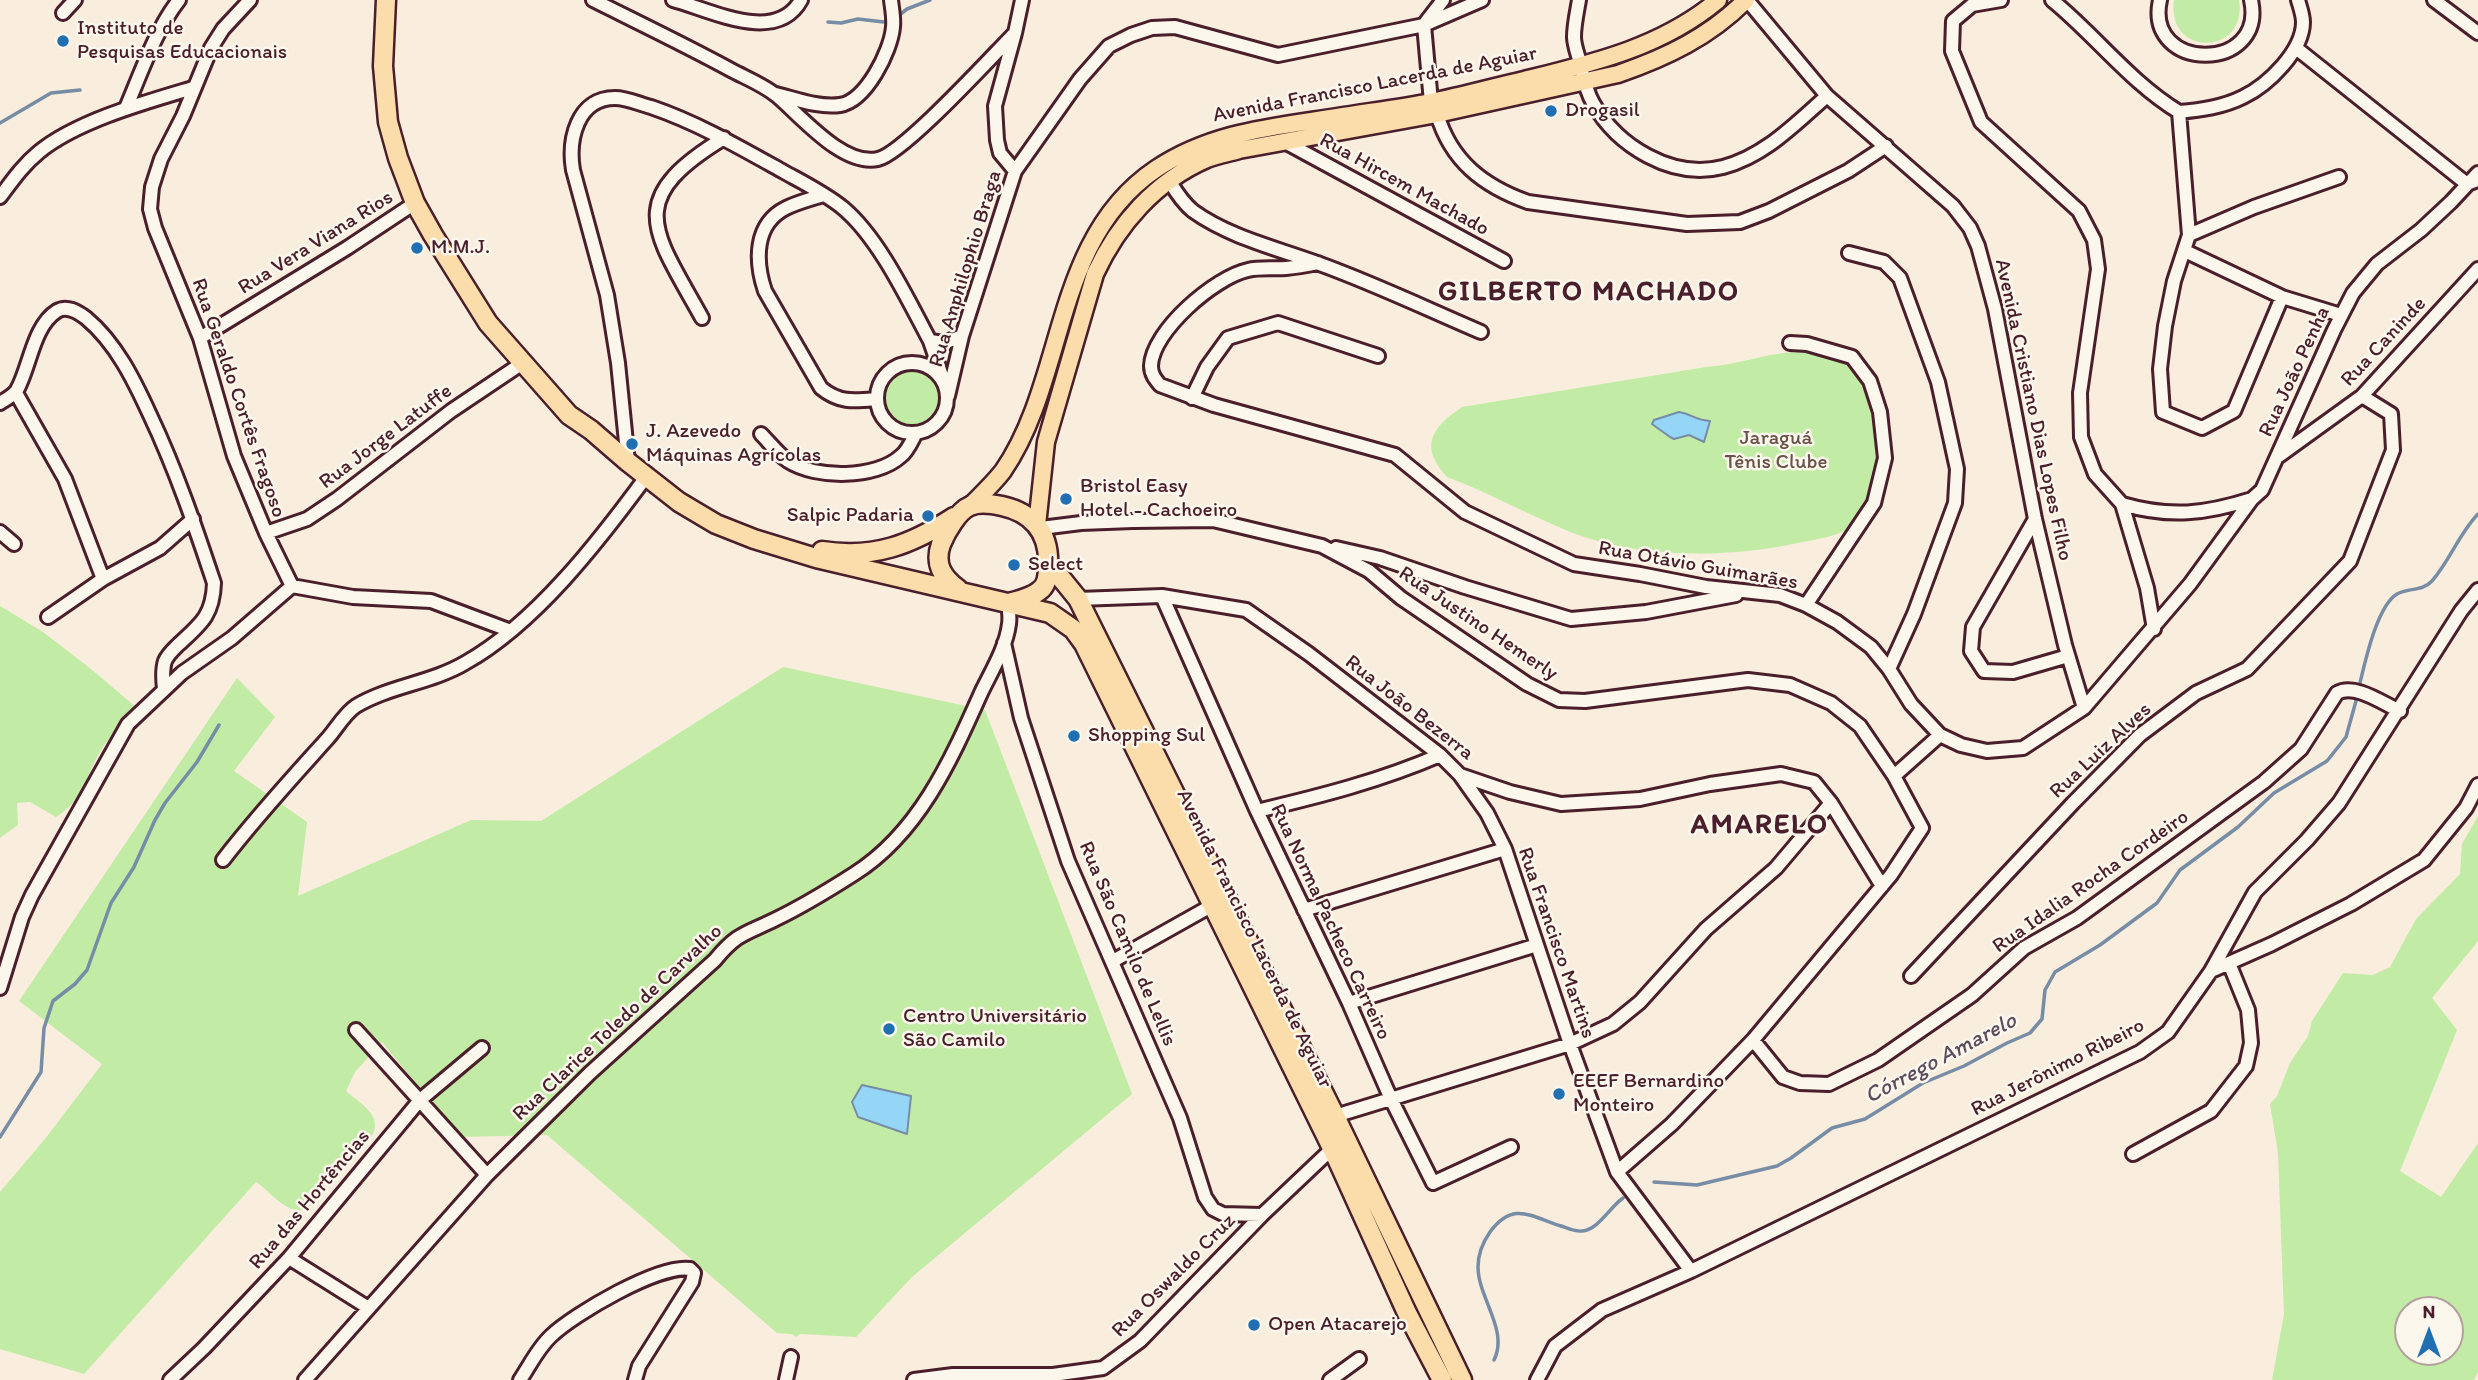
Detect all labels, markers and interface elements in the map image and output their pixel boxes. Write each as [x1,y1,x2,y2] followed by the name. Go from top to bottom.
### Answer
[77,16,287,66] place label: Instituto de Pesquisas Educacionais
[55,33,71,49] marker: Instituto de Pesquisas Educacionais
[1211,41,1539,129] street label: Avenida Francisco Lacerda de Aguiar
[1565,98,1640,124] place label: Drogasil
[1543,103,1559,119] marker: Drogasil
[1315,128,1493,242] street label: Rua Hircem Machado
[924,168,1008,370] street label: Rua Anphilophio Braga
[234,185,398,301] street label: Rua Vera Viana Rios
[431,235,490,261] place label: M.M.J.
[409,240,425,256] marker: M.M.J.
[1989,257,2077,563] street label: Avenida Cristiano Dias Lopes Filho
[185,275,291,521] street label: Rua Geraldo Cortês Fragoso
[1439,276,1739,310] district label: GILBERTO MACHADO
[2336,292,2432,392] street label: Rua Caninde
[2254,303,2336,441] street label: Rua João Penha
[315,379,457,495] street label: Rua Jorge Latuffe
[646,419,821,469] place label: J. Azevedo Máquinas Agrícolas
[1725,426,1827,476] park label: Jaraguá Tênis Clube
[624,436,640,452] marker: J. Azevedo Máquinas Agrícolas
[1080,474,1237,524] place label: Bristol Easy Hotel - Cachoeiro
[1058,491,1074,507] marker: Bristol Easy Hotel - Cachoeiro
[787,503,914,529] place label: Salpic Padaria
[920,508,936,524] marker: Salpic Padaria
[1596,536,1800,596] street label: Rua Otávio Guimarães
[1028,552,1083,578] place label: Select
[1006,557,1022,573] marker: Select
[1394,561,1562,687] street label: Rua Justino Hemerly
[1340,650,1478,766] street label: Rua João Bezerra
[2045,698,2157,804] street label: Rua Luiz Alves
[1088,723,1205,749] place label: Shopping Sul
[1066,728,1082,744] marker: Shopping Sul
[1170,785,1338,1093] street label: Avenida Francisco Lacerda de Aguiar
[1264,800,1396,1044] street label: Rua Norma Pacheco Carreiro
[1988,805,2194,959] street label: Rua Idalia Rocha Cordeiro
[1691,809,1829,843] district label: AMARELO
[1072,838,1182,1050] street label: Rua São Camilo de Lellis
[1511,844,1601,1042] street label: Rua Francisco Martins
[508,919,728,1127] street label: Rua Clarice Toledo de Carvalho
[903,1004,1087,1054] place label: Centro Universitário São Camilo
[1860,1007,2022,1111] water label: Córrego Amarelo
[1967,1013,2149,1123] street label: Rua Jerônimo Ribeiro
[881,1021,897,1037] marker: Centro Universitário São Camilo
[1573,1069,1724,1119] place label: EEEF Bernardino Monteiro
[1551,1086,1567,1102] marker: EEEF Bernardino Monteiro
[244,1125,376,1275] street label: Rua das Hortências
[1107,1209,1241,1343] street label: Rua Oswaldo Cruz
[2394,1296,2464,1366] north arrow
[2423,1300,2435,1323] text: N
[1268,1312,1407,1338] place label: Open Atacarejo
[1246,1317,1262,1333] marker: Open Atacarejo

